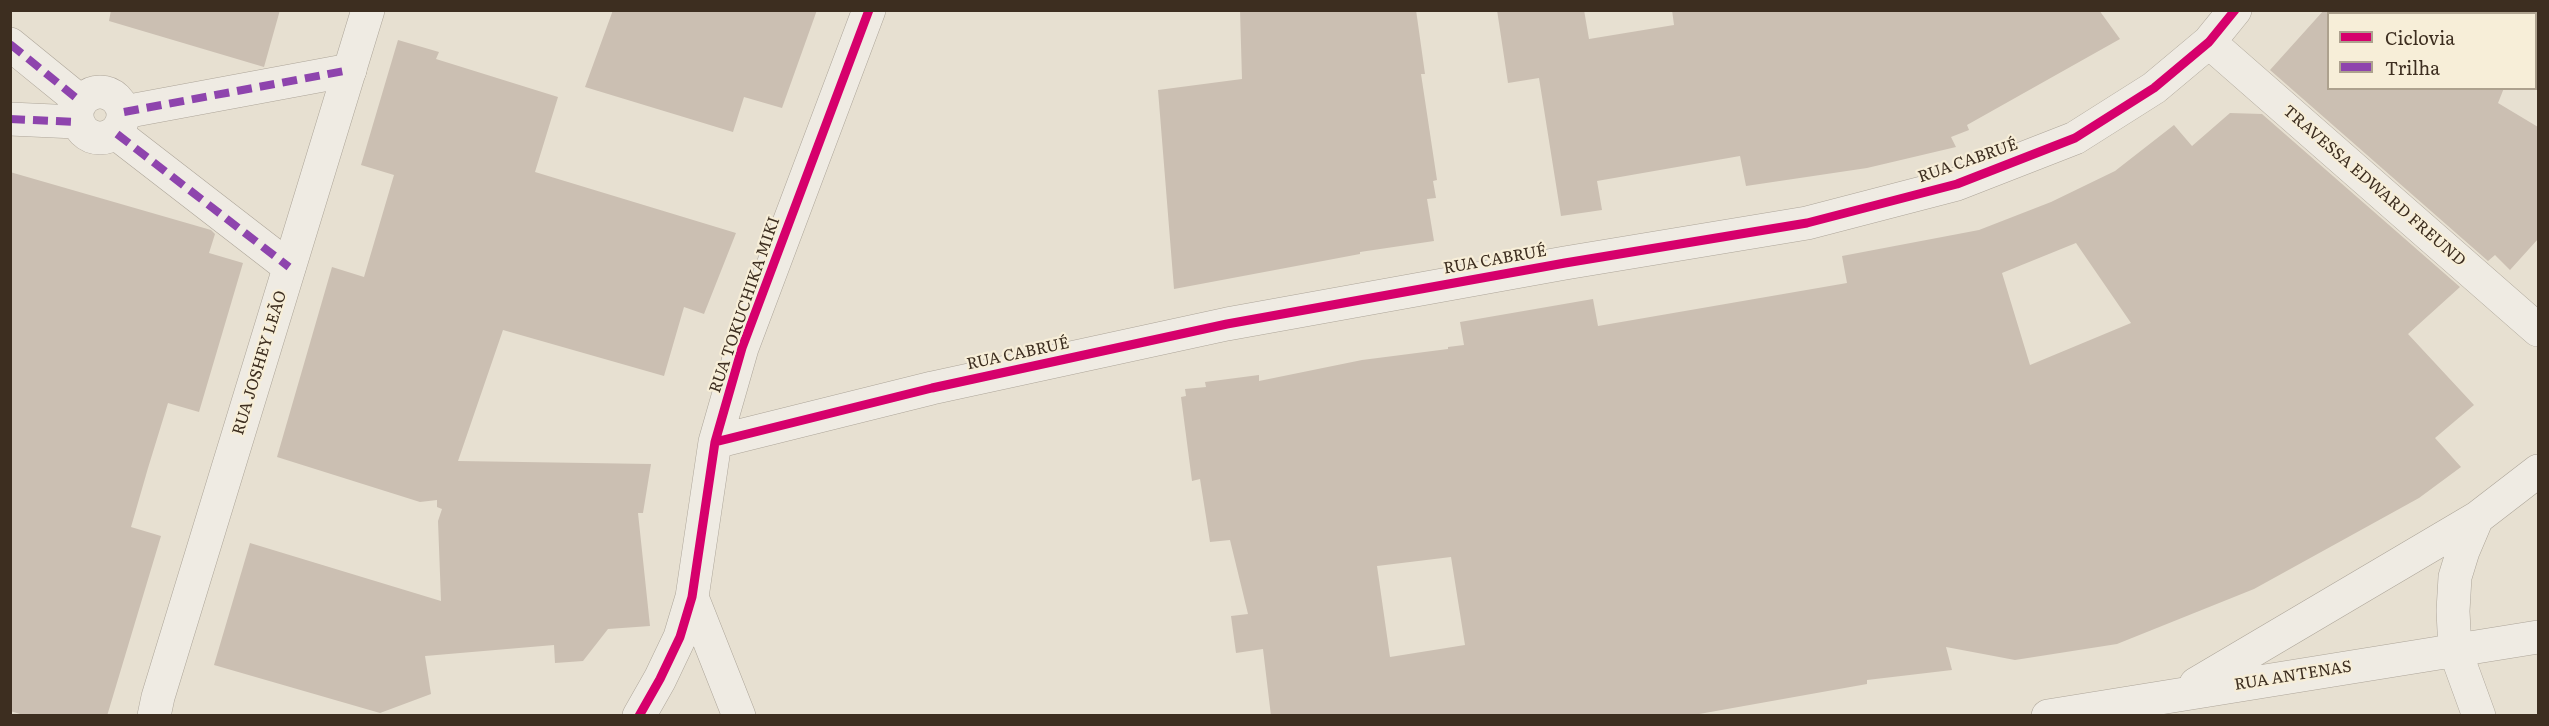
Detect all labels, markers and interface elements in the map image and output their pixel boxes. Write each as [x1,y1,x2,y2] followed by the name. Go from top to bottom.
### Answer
[2327,12,2537,90] legend
[2385,24,2455,51] text: Ciclovia
[2385,54,2440,81] text: Trilha
[2279,101,2469,271] street label: TRAVESSA EDWARD FREUND
[1916,135,2020,187] street label: RUA CABRUÉ
[706,214,784,396] street label: RUA TOKUCHIKA MIKI
[1442,241,1548,279] street label: RUA CABRUÉ
[229,289,291,437] street label: RUA JOSHEY LEÃO
[965,334,1071,374] street label: RUA CABRUÉ
[2233,657,2353,695] street label: RUA ANTENAS

